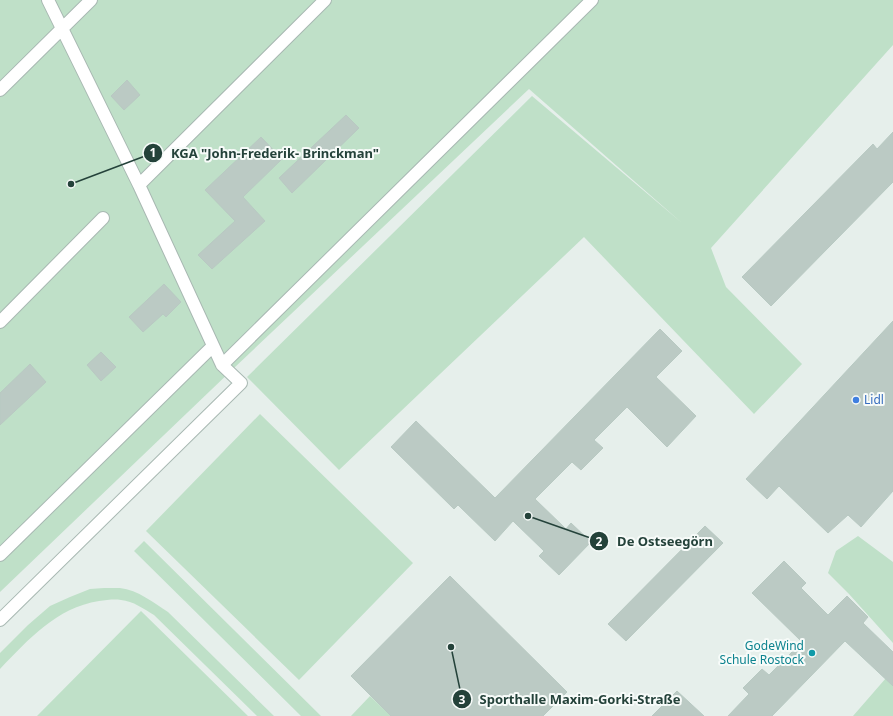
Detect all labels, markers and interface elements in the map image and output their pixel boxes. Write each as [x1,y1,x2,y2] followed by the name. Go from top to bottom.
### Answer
[143,140,387,165] callout: KGA "John-Frederik- Brinckman"
[150,144,156,161] text: 1
[171,144,379,162] text: KGA "John-Frederik- Brinckman"
[864,391,884,408] place label: Lidl
[851,395,861,405] marker: Lidl
[589,529,721,554] callout: De Ostseegörn
[617,532,713,550] text: De Ostseegörn
[596,533,603,550] text: 2
[720,637,805,668] place label: GodeWind Schule Rostock
[807,648,817,658] marker: GodeWind Schule Rostock
[452,687,689,712] callout: Sporthalle Maxim-Gorki-Straße
[480,690,681,708] text: Sporthalle Maxim-Gorki-Straße
[459,691,466,708] text: 3

